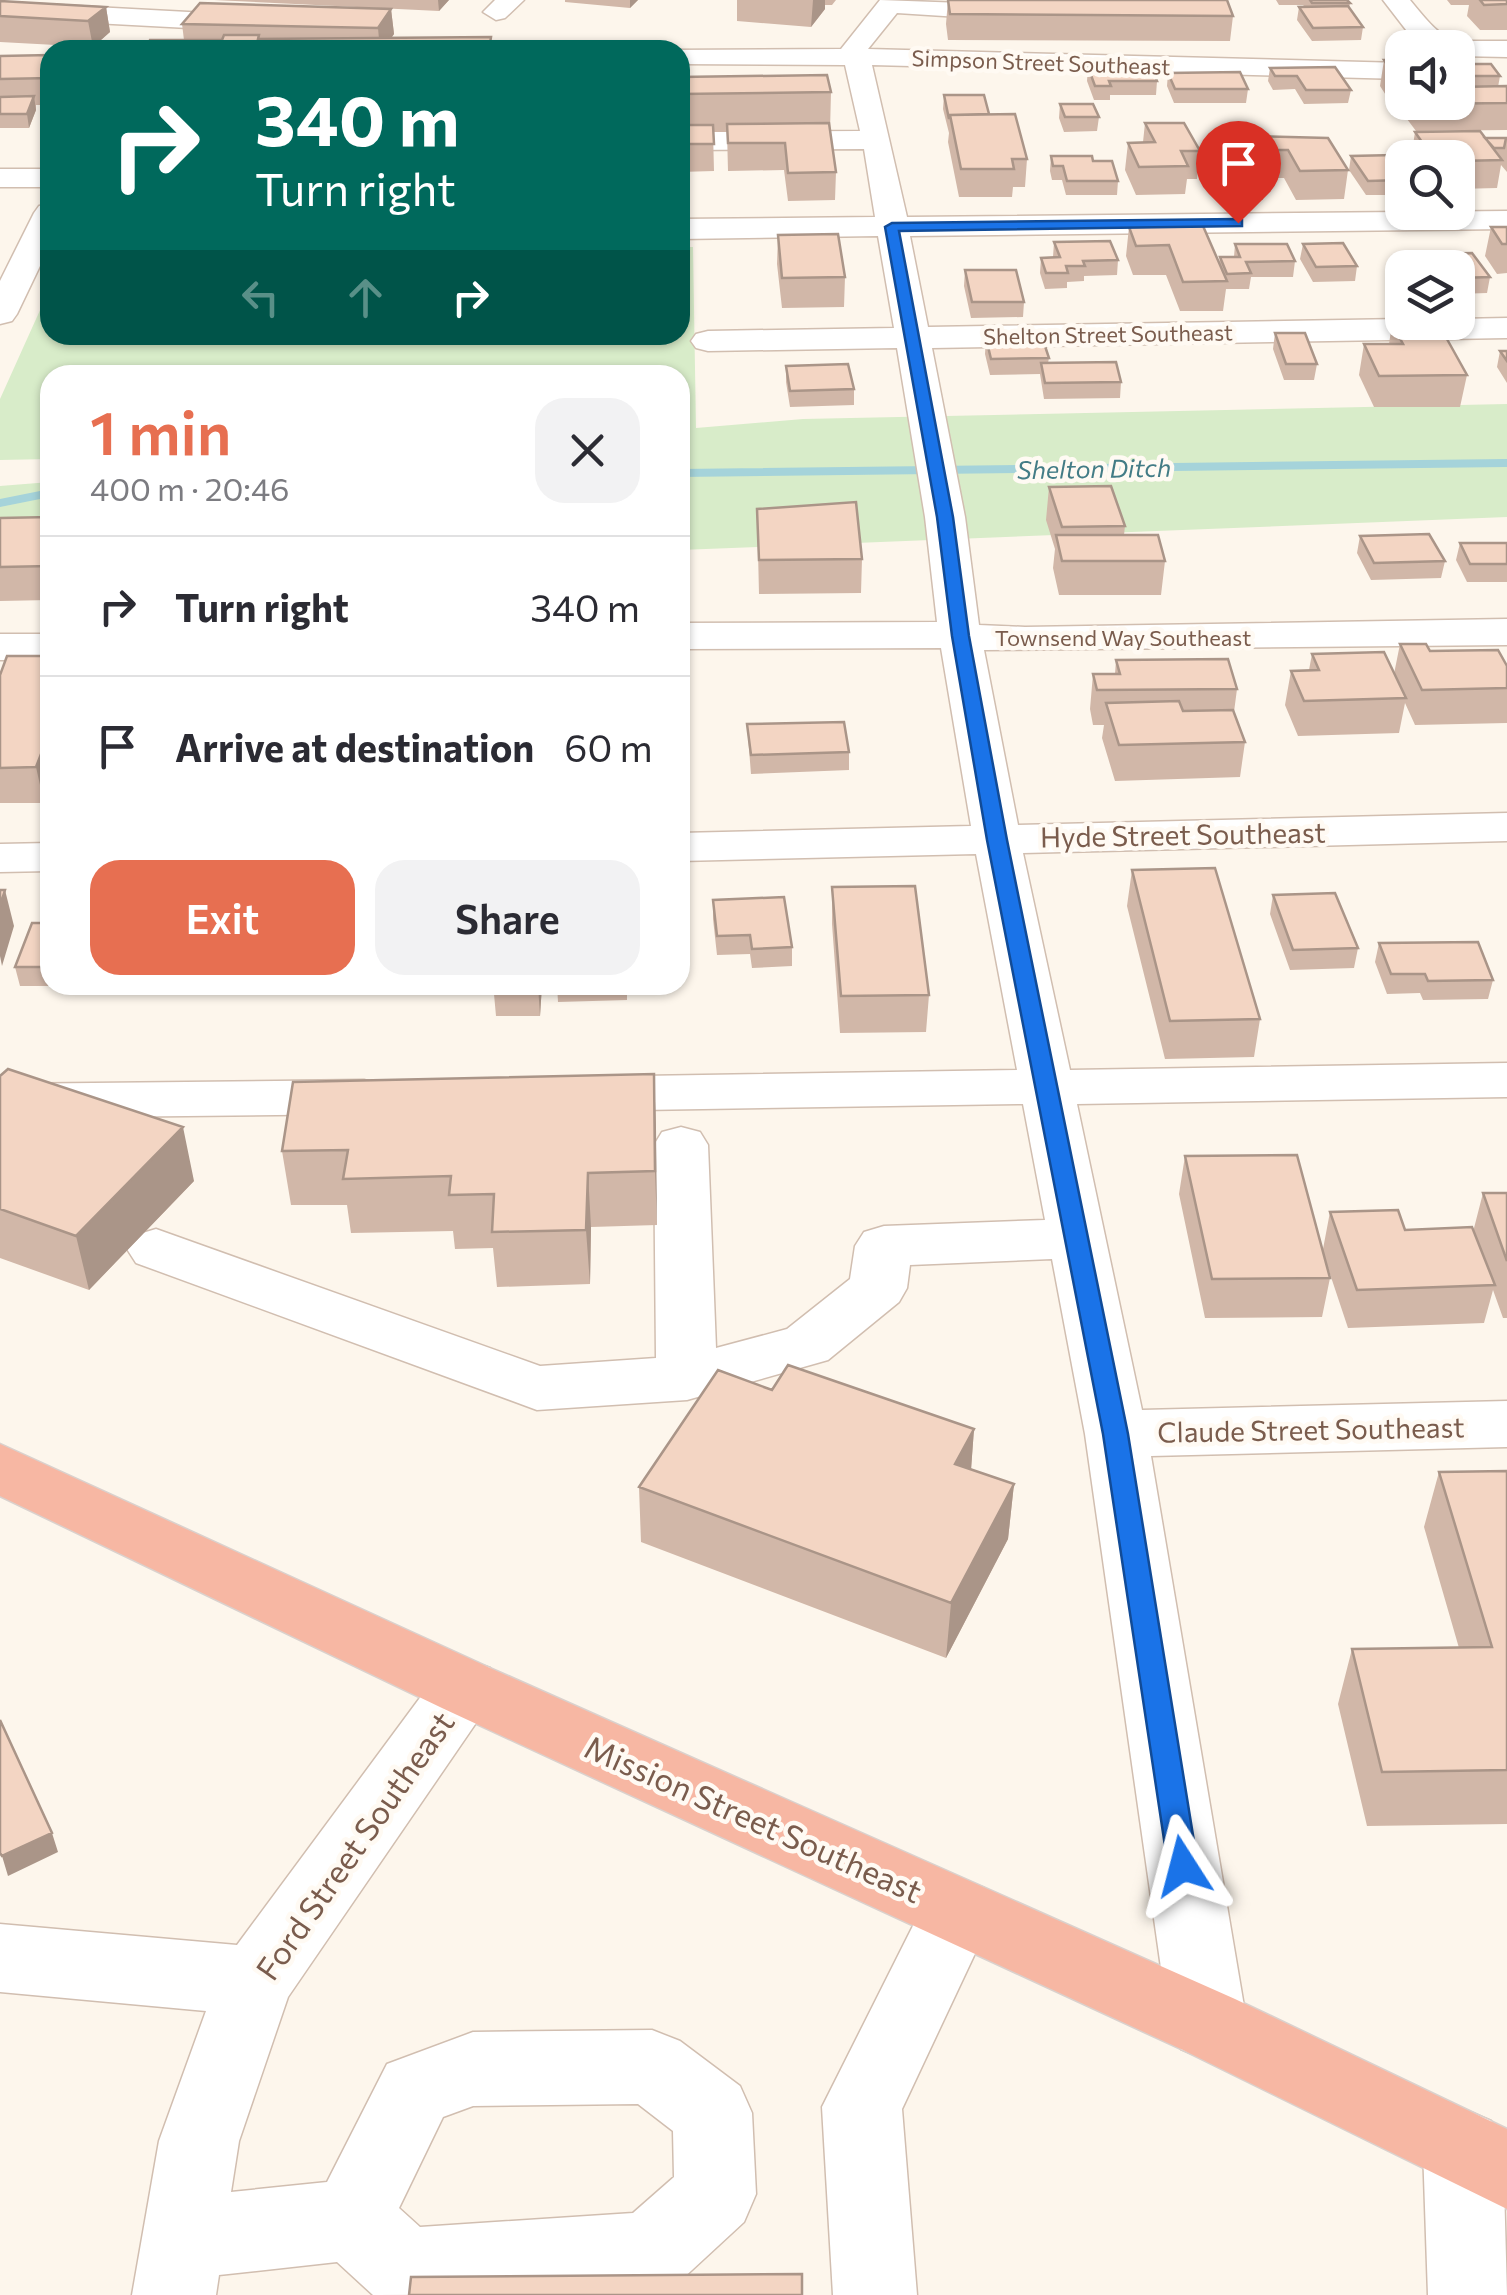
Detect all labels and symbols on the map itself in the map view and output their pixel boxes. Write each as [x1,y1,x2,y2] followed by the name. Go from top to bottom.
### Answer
[911,44,1171,80] street label: Simpson Street Southeast
[1196,121,1281,224] pin
[983,318,1233,350] street label: Shelton Street Southeast
[1017,452,1171,484] water label: Shelton Ditch
[995,624,1251,651] street label: Townsend Way Southeast
[1040,815,1326,853] street label: Hyde Street Southeast
[1157,1409,1465,1449] street label: Claude Street Southeast
[246,1703,462,1987] street label: Ford Street Southeast
[579,1726,929,1910] street label: Mission Street Southeast
[1131,1814,1235,1918] position arrow

